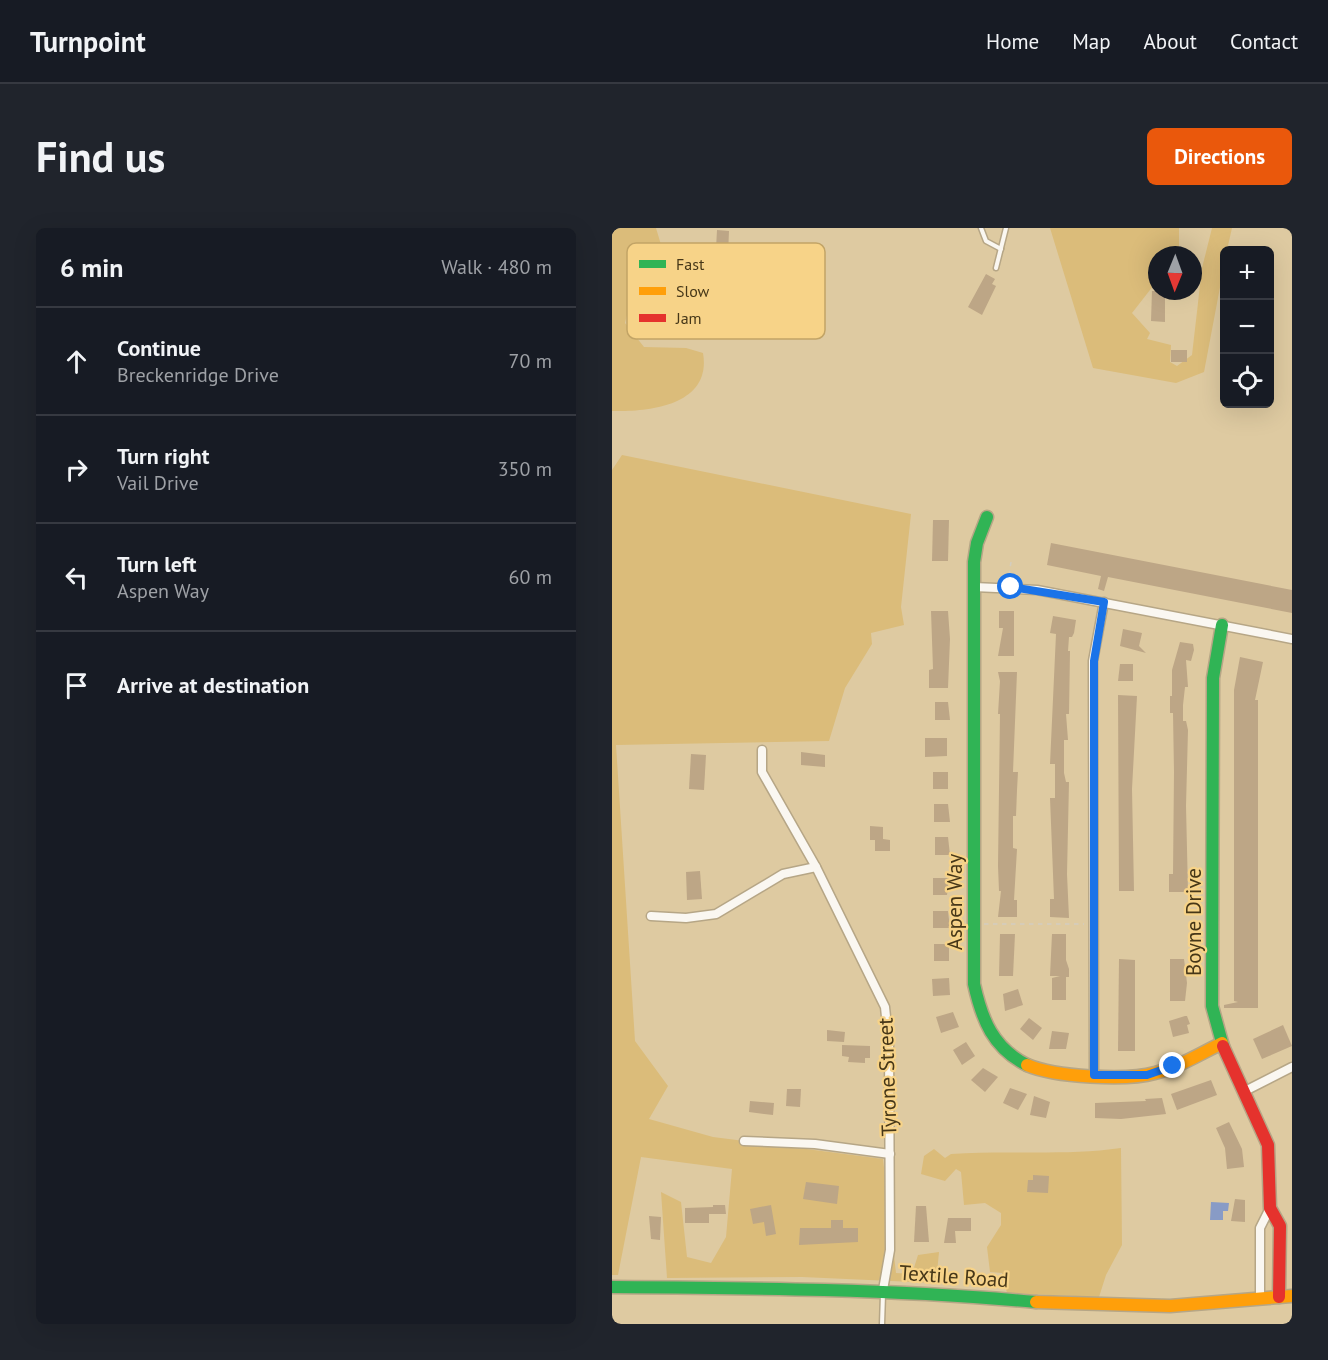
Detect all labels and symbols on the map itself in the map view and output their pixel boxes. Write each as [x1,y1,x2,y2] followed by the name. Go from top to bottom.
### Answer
[627,243,825,339] legend
[1148,246,1202,300] north arrow
[676,254,705,274] text: Fast
[676,281,710,301] text: Slow
[675,308,702,328] text: Jam
[997,573,1023,599] route start
[941,854,968,950] street label: Aspen Way
[1180,868,1207,976] street label: Boyne Drive
[871,1017,903,1137] street label: Tyrone Street
[1159,1052,1185,1078] route end
[898,1259,1010,1293] street label: Textile Road

